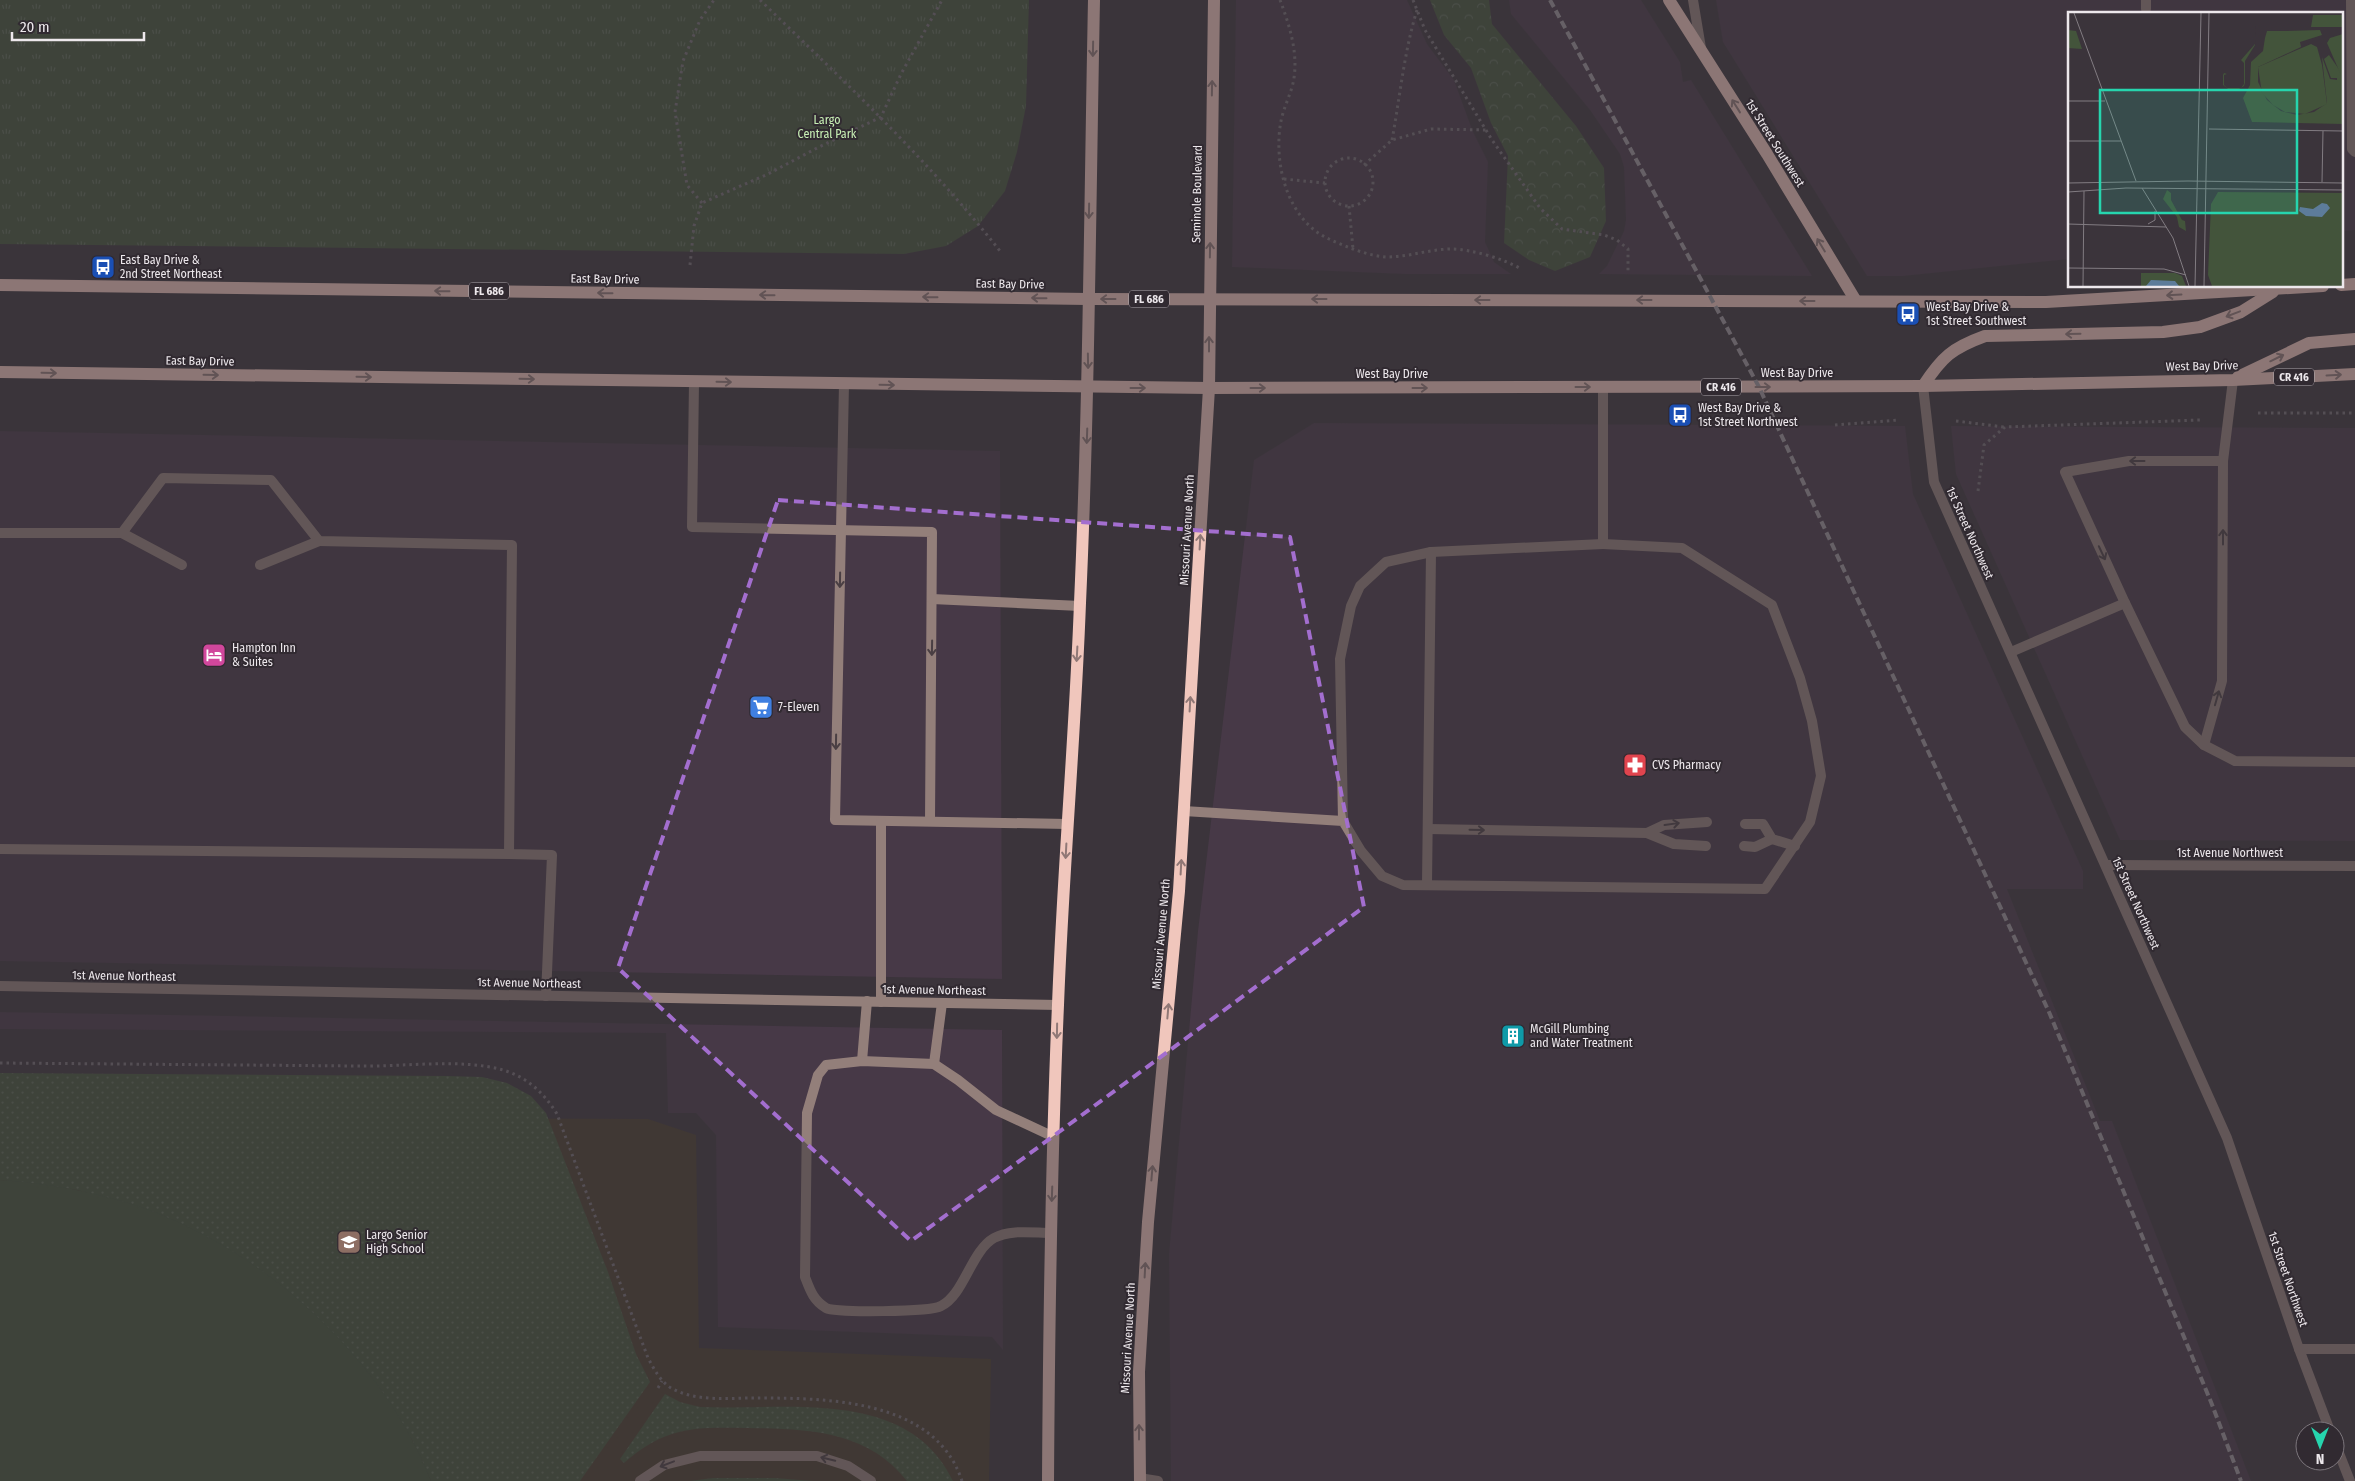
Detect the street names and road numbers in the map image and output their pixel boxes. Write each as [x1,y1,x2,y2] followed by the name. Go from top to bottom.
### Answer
[1742,97,1808,189] street label: 1st Street Southwest
[1189,145,1205,243] street label: Seminole Boulevard
[570,271,640,287] street label: East Bay Drive
[975,276,1045,292] street label: East Bay Drive
[469,282,509,300] road number: FL 686
[1129,290,1169,308] road number: FL 686
[165,353,235,369] street label: East Bay Drive
[2166,358,2238,374] street label: West Bay Drive
[1761,366,1833,380] street label: West Bay Drive
[1356,367,1428,381] street label: West Bay Drive
[2274,368,2314,386] road number: CR 416
[1701,378,1741,396] road number: CR 416
[1177,474,1197,586] street label: Missouri Avenue North
[1943,485,1997,581] street label: 1st Street Northwest
[2177,846,2283,860] street label: 1st Avenue Northwest
[2109,855,2163,951] street label: 1st Street Northwest
[1149,878,1173,990] street label: Missouri Avenue North
[72,968,176,984] street label: 1st Avenue Northeast
[477,975,581,991] street label: 1st Avenue Northeast
[882,982,986,998] street label: 1st Avenue Northeast
[2265,1230,2311,1329] street label: 1st Street Northwest
[1118,1282,1138,1394] street label: Missouri Avenue North

